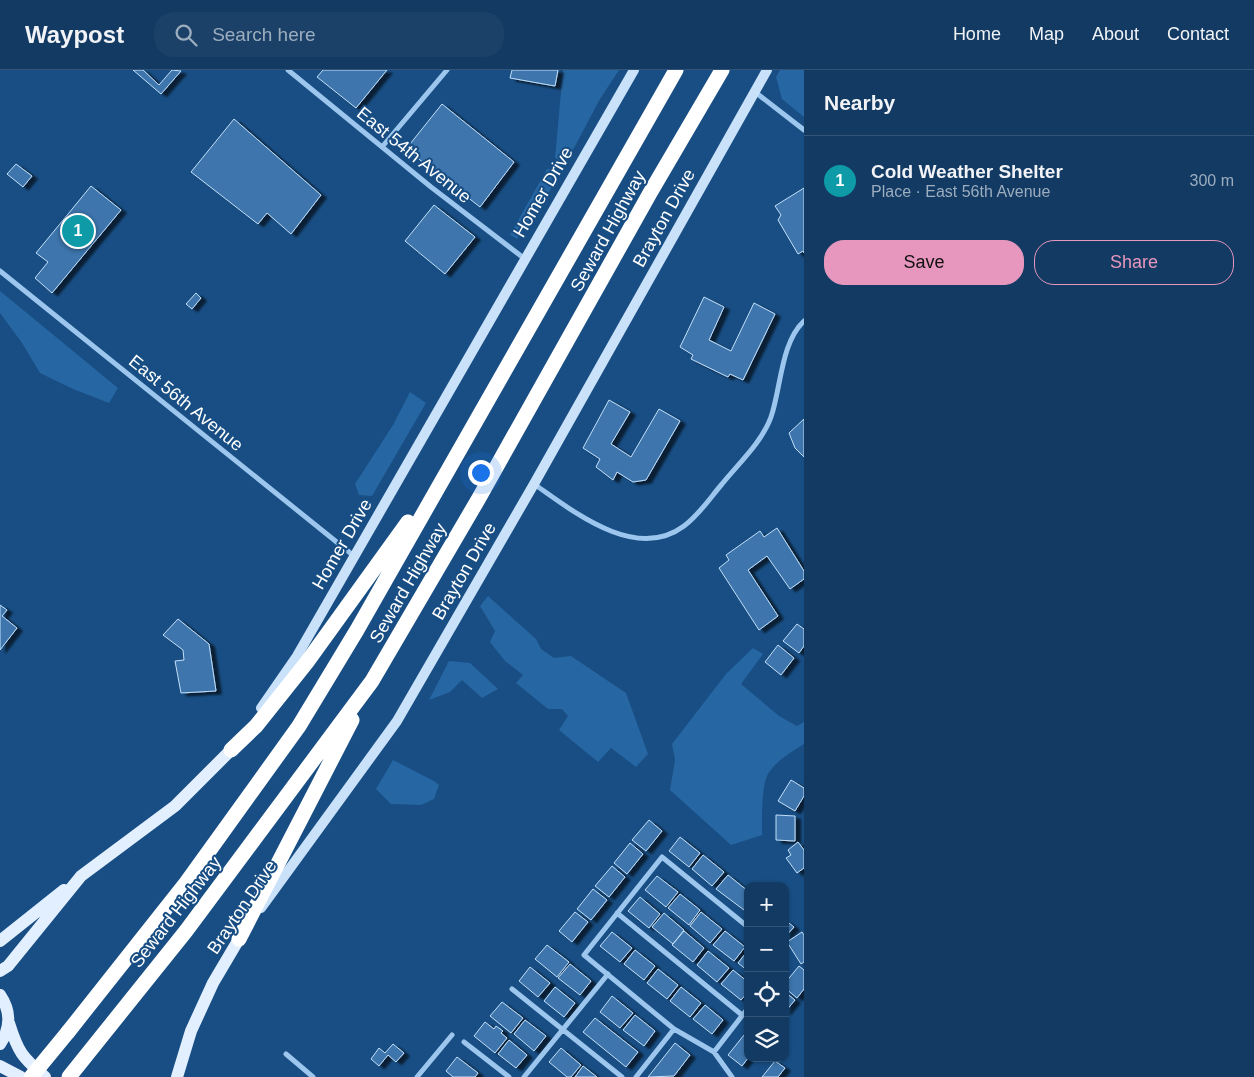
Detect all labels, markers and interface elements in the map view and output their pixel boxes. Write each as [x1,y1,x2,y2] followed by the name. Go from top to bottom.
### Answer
[154,12,504,57] search box
[25,21,124,48] text: Waypost
[172,21,200,49] icon: search
[212,24,316,45] text: Search here
[953,24,1001,44] text: Home
[1029,24,1064,44] text: Map
[1092,24,1139,44] text: About
[1167,24,1229,44] text: Contact
[824,91,895,114] text: Nearby
[353,103,475,207] street label: East 54th Avenue
[509,143,577,241] street label: Homer Drive
[871,161,1063,182] text: Cold Weather Shelter
[629,165,699,271] street label: Brayton Drive
[567,167,649,295] street label: Seward Highway
[836,172,844,189] text: 1
[1190,172,1234,189] text: 300 m
[871,183,1050,200] text: Place · East 56th Avenue
[62,212,94,250] pin: 1
[824,240,1024,285] button: Save
[1034,240,1234,285] button: Share
[125,351,247,455] street label: East 56th Avenue
[468,460,494,486] your location
[308,495,376,593] street label: Homer Drive
[428,519,500,623] street label: Brayton Drive
[366,520,450,646] street label: Seward Highway
[127,853,225,971] street label: Seward Highway
[203,856,281,958] street label: Brayton Drive
[744,882,789,1062] map controls
[744,882,789,927] button: +
[744,927,789,972] button: −
[744,972,789,1017] button: locate
[744,1017,789,1062] button: layers

